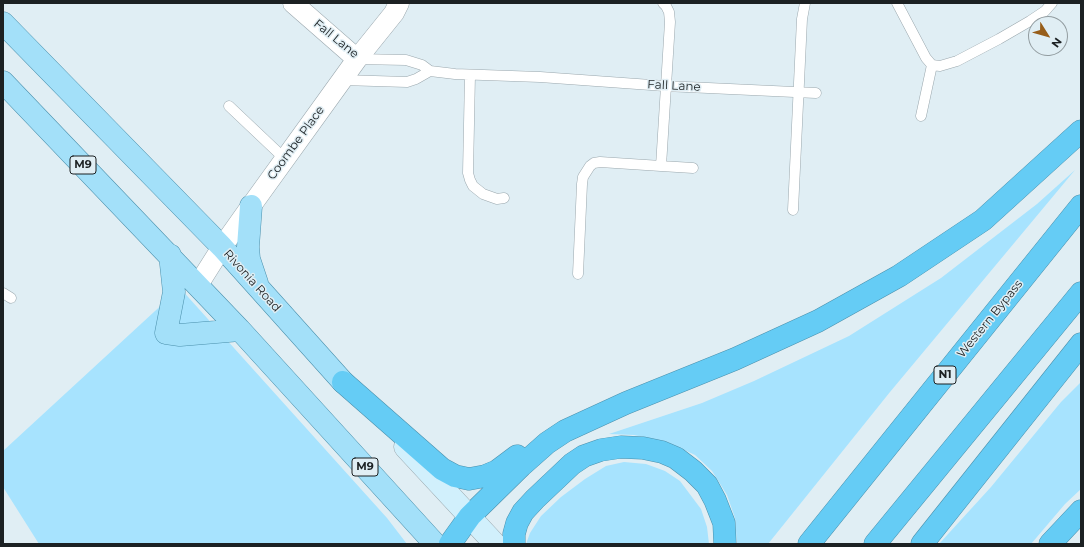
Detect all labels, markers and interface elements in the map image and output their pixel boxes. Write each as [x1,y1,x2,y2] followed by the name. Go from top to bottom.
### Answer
[1028,16,1068,56] north arrow
[311,17,361,61] street label: Fall Lane
[1049,35,1065,50] text: N
[647,77,701,95] street label: Fall Lane
[264,103,328,183] street label: Coombe Place
[70,156,96,174] road number: M9
[220,247,284,315] street label: Rivonia Road
[954,277,1026,361] street label: Western Bypass
[934,366,956,384] road number: N1
[352,458,378,476] road number: M9

